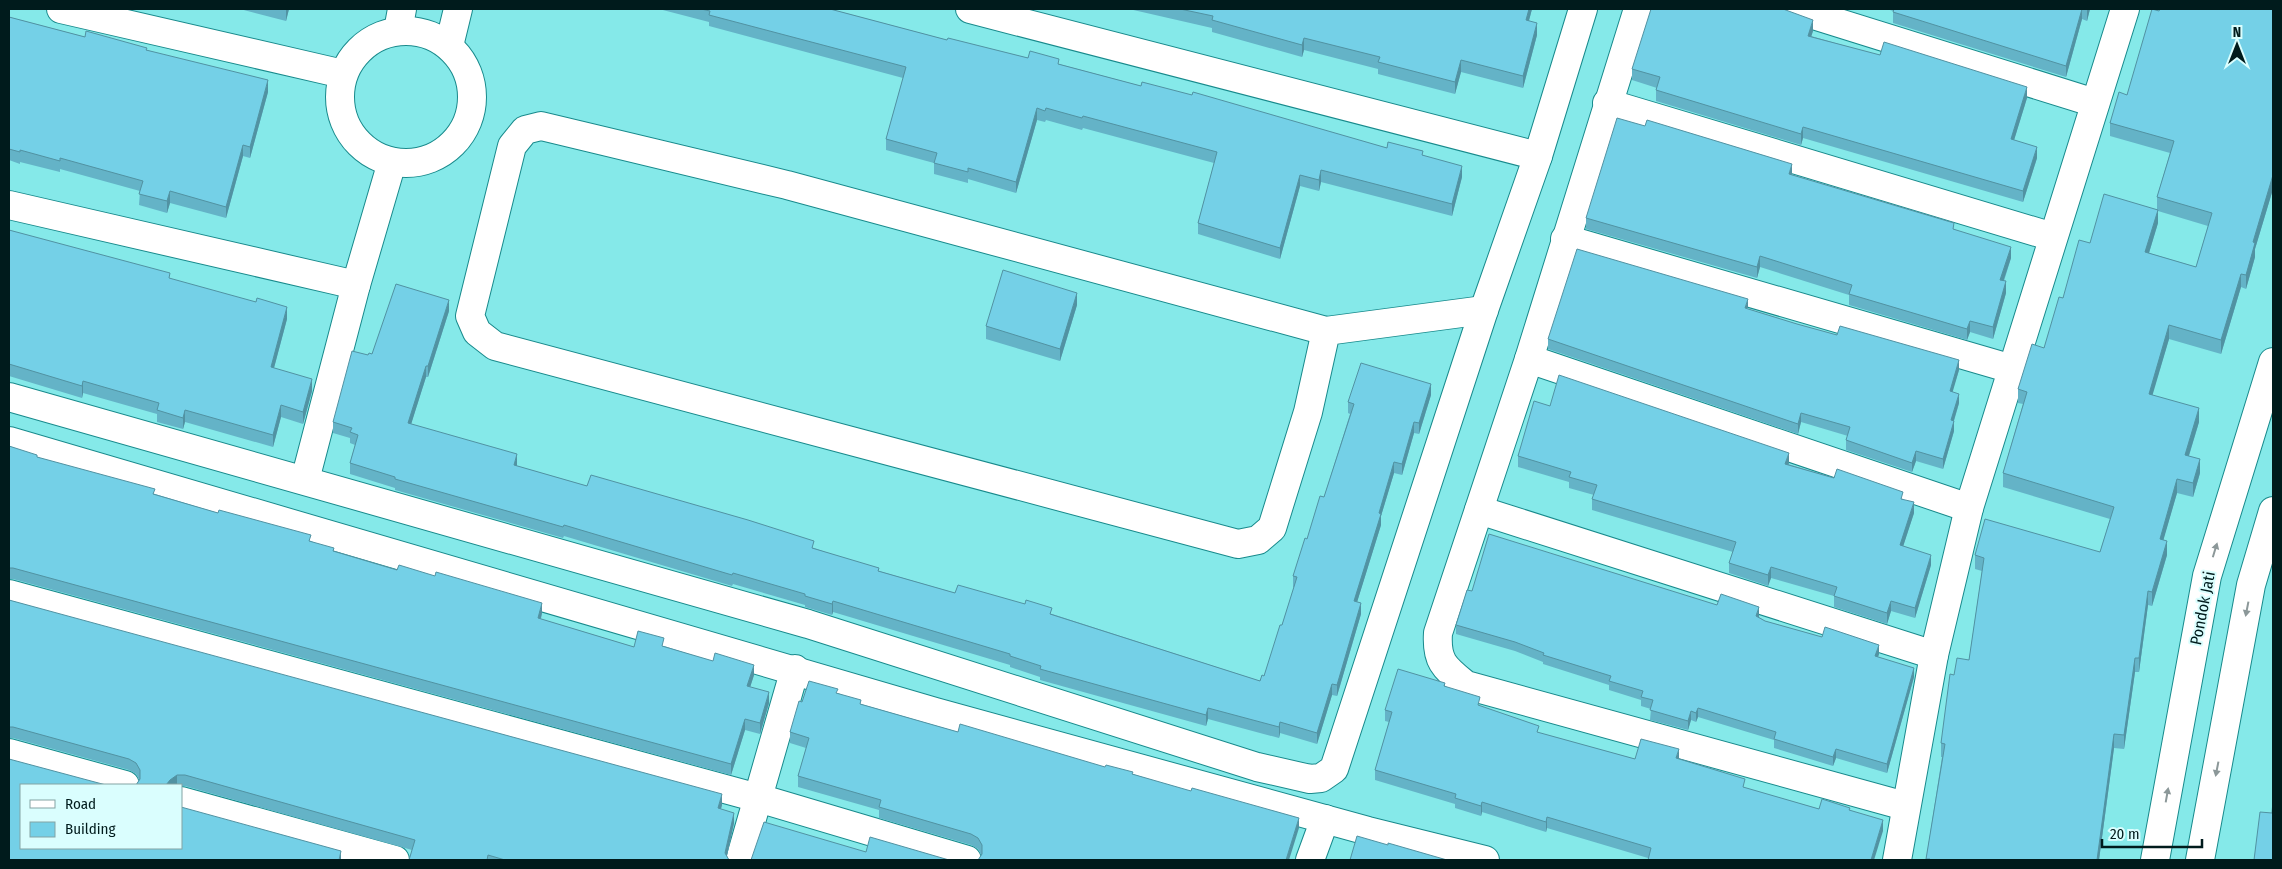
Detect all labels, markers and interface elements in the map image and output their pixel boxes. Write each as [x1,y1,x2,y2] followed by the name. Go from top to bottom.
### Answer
[2212,20,2262,70] north arrow
[2233,24,2241,41] text: N
[2212,542,2220,557] one-way arrow
[2186,570,2219,646] street label: Pondok Jati
[2242,601,2250,617] one-way arrow
[2213,761,2221,776] one-way arrow
[20,784,182,849] legend
[2164,787,2172,803] one-way arrow
[65,795,96,813] text: Road
[2102,816,2202,848] scale bar
[65,820,116,838] text: Building
[2110,825,2140,843] text: 20 m

